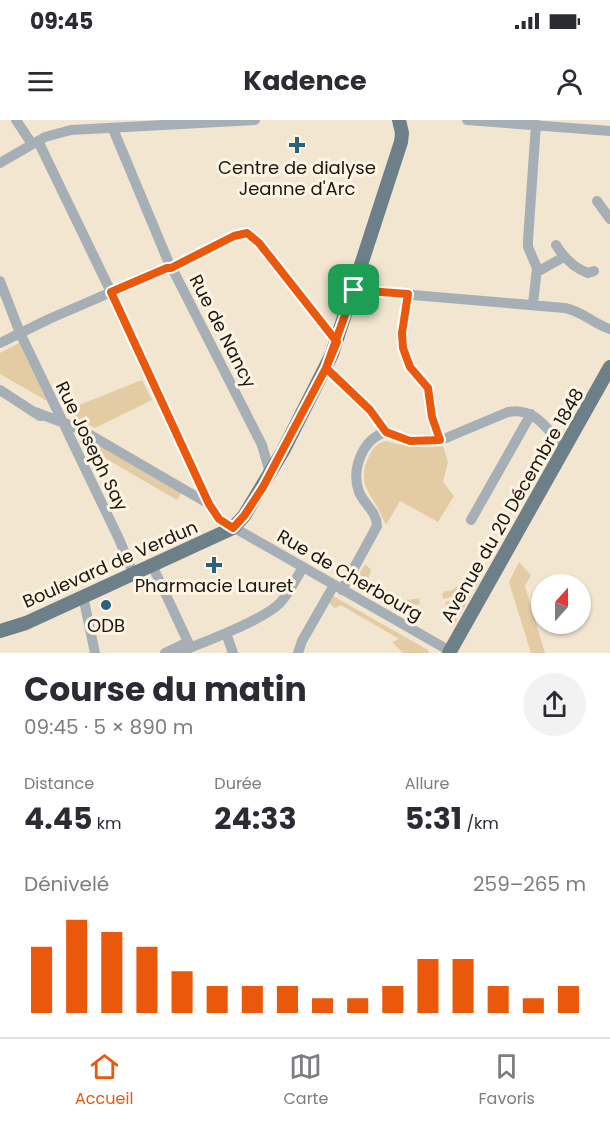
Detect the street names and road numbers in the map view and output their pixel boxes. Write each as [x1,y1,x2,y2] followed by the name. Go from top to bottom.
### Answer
[184,270,262,392] street label: Rue de Nancy
[50,377,134,515] street label: Rue Joseph Say
[435,383,589,627] street label: Avenue du 20 Décembre 1848
[19,514,201,614] street label: Boulevard de Verdun
[273,523,427,627] street label: Rue de Cherbourg

